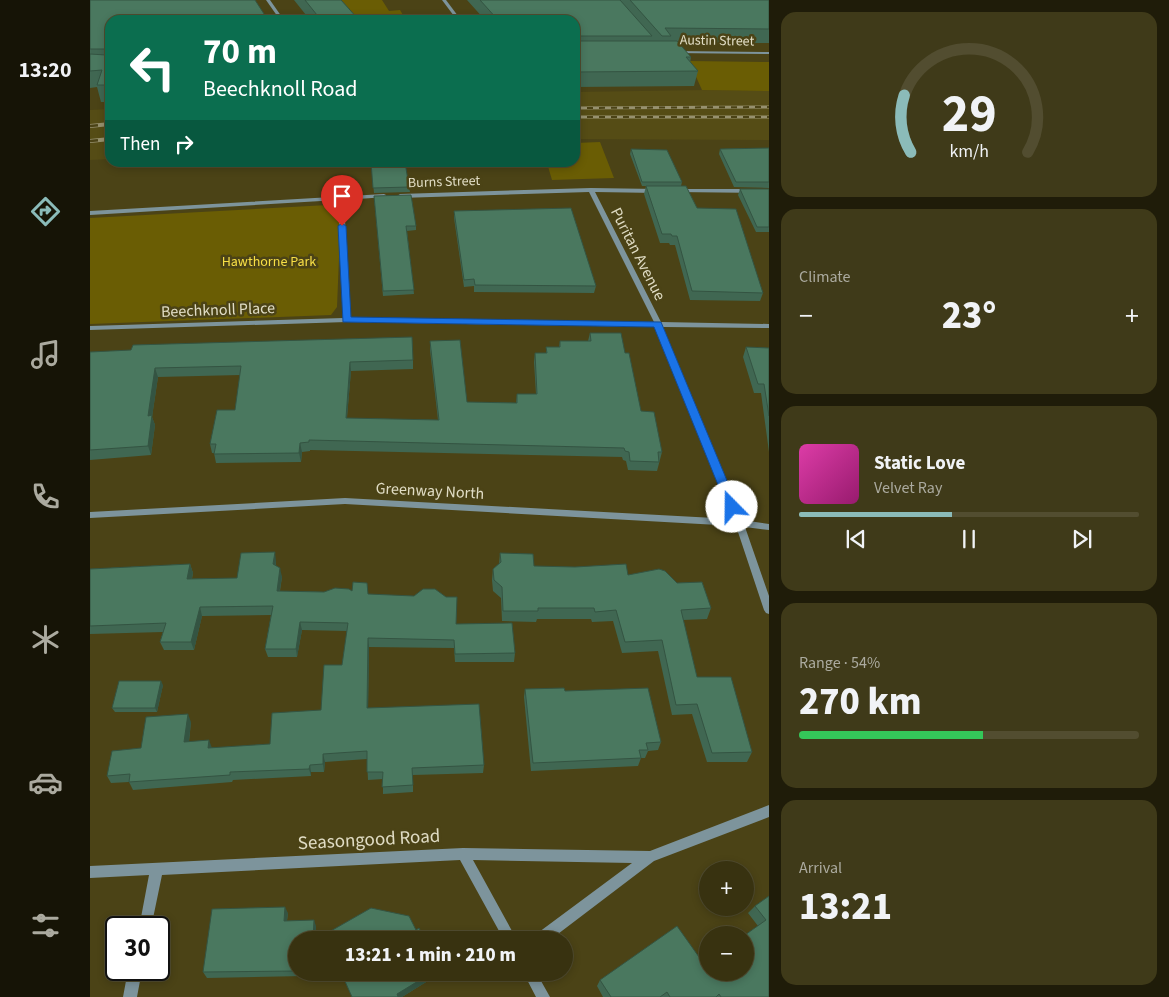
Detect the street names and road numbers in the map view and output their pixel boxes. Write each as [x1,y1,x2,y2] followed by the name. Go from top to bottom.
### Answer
[680,30,755,52] street label: Austin Street
[408,171,481,193] street label: Burns Street
[605,204,671,304] street label: Puritan Avenue
[161,297,275,323] street label: Beechknoll Place
[375,477,485,505] street label: Greenway North
[297,823,441,857] street label: Seasongood Road

